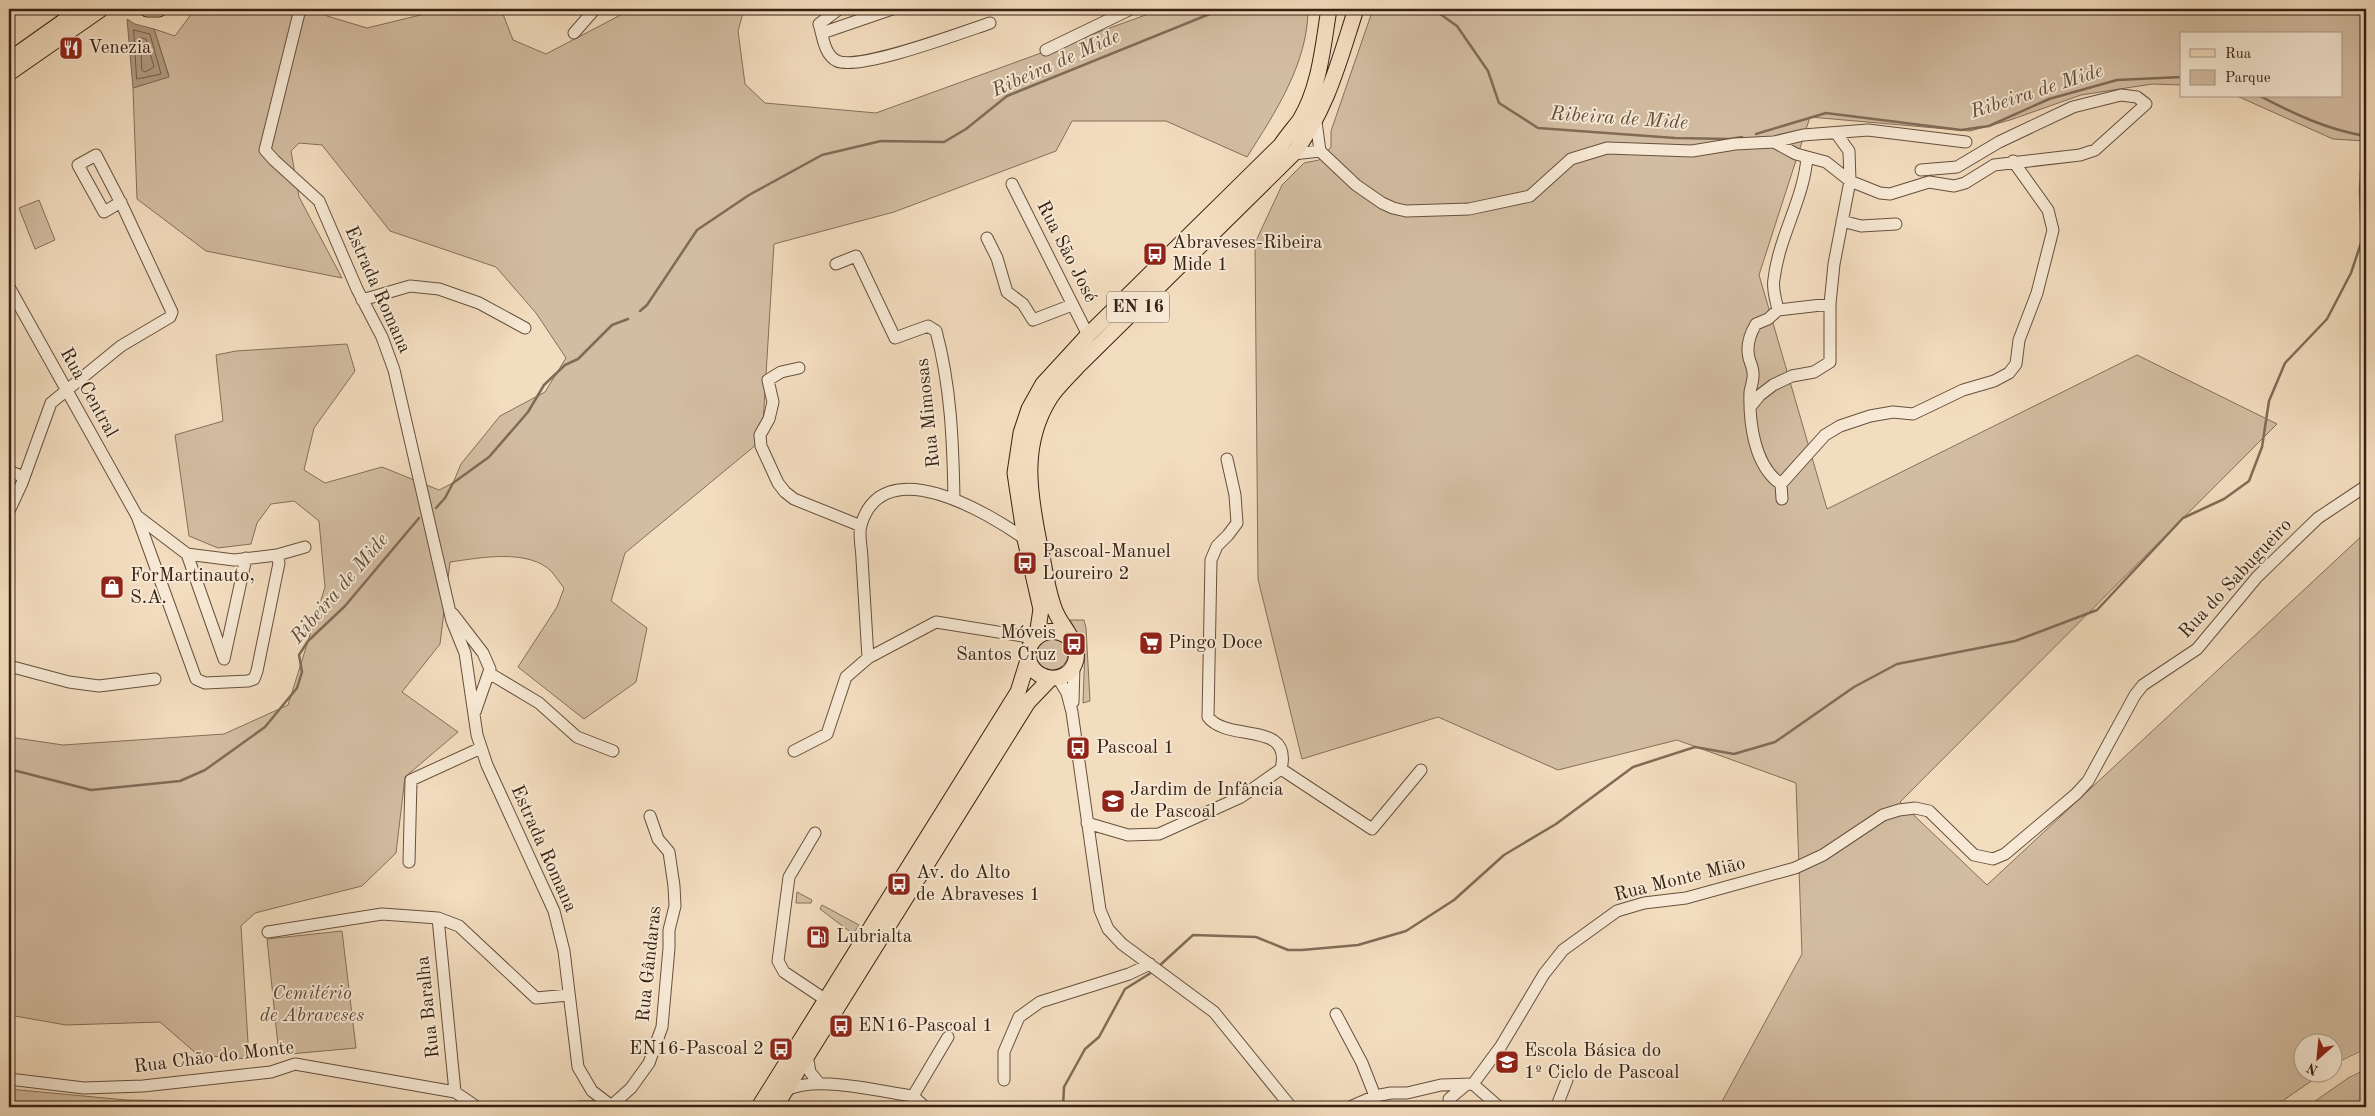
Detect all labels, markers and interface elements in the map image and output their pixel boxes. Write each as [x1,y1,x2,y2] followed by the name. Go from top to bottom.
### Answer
[988,27,1123,102] water label: Ribeira de Mide
[2180,32,2342,98] legend
[58,35,84,61] restaurant icon: Venezia
[88,39,152,58] place label: Venezia
[2225,47,2252,62] text: Rua
[1967,61,2106,123] water label: Ribeira de Mide
[2225,71,2271,86] text: Parque
[1548,104,1689,134] water label: Ribeira de Mide
[1032,198,1100,306] street label: Rua São José
[340,224,414,357] street label: Estrada Romana
[1172,234,1323,275] place label: Abraveses-Ribeira Mide 1
[1142,241,1168,267] bus stop icon: Abraveses-Ribeira Mide 1
[1107,292,1169,322] road number: EN 16
[56,345,120,441] street label: Rua Central
[914,357,944,469] street label: Rua Mimosas
[2176,516,2296,642] street label: Rua do Sabugueiro
[286,530,393,648] water label: Ribeira de Mide
[1042,543,1171,584] place label: Pascoal-Manuel Loureiro 2
[1012,550,1038,576] bus stop icon: Pascoal-Manuel Loureiro 2
[130,567,255,608] place label: ForMartinauto, S.A.
[99,574,125,600] shop icon: ForMartinauto, S.A.
[956,624,1056,665] place label: Móveis Santos Cruz
[1138,630,1164,656] supermarket icon: Pingo Doce
[1061,631,1087,657] bus stop icon: Móveis Santos Cruz
[1168,634,1263,653] place label: Pingo Doce
[1065,735,1091,761] bus stop icon: Pascoal 1
[1096,739,1174,758] place label: Pascoal 1
[1130,781,1284,822] place label: Jardim de Infância de Pascoal
[506,783,580,916] street label: Estrada Romana
[1100,788,1126,814] school or university icon: Jardim de Infância de Pascoal
[1612,854,1748,906] street label: Rua Monte Mião
[916,864,1040,905] place label: Av. do Alto de Abraveses 1
[886,871,912,897] bus stop icon: Av. do Alto de Abraveses 1
[634,905,666,1023] street label: Rua Gândaras
[805,924,831,950] fuel station icon: Lubrialta
[836,928,913,947] place label: Lubrialta
[414,954,444,1059] street label: Rua Baralha
[260,985,364,1026] park label: Cemitério de Abraveses
[828,1013,854,1039] bus stop icon: EN16-Pascoal 1
[858,1017,993,1036] place label: EN16-Pascoal 1
[2292,1034,2342,1084] north arrow
[768,1036,794,1062] bus stop icon: EN16-Pascoal 2
[133,1039,295,1077] street label: Rua Chão do Monte
[629,1040,764,1059] place label: EN16-Pascoal 2
[1524,1042,1680,1083] place label: Escola Básica do 1º Ciclo de Pascoal
[1494,1049,1520,1075] school or university icon: Escola Básica do 1º Ciclo de Pascoal
[2304,1060,2320,1077] text: N

